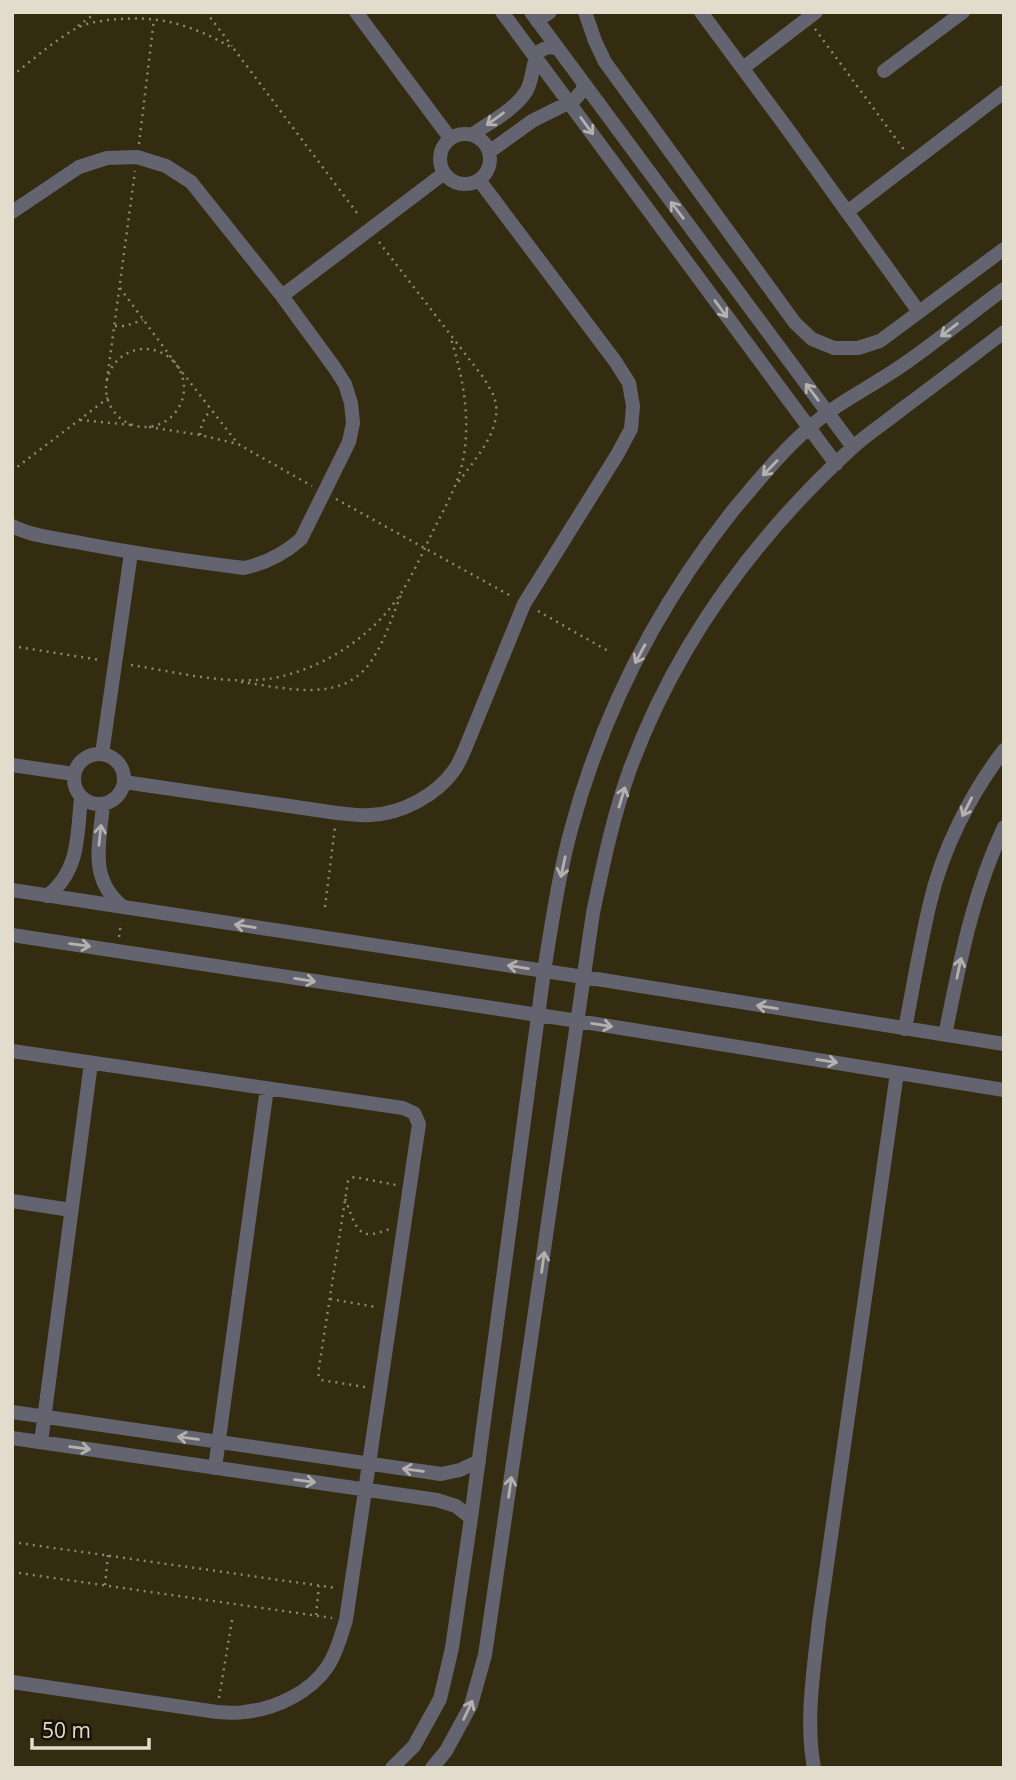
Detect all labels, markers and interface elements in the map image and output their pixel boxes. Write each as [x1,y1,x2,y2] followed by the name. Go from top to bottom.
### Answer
[486,111,505,126] one-way arrow
[579,116,594,135] one-way arrow
[669,201,684,219] one-way arrow
[714,299,729,318] one-way arrow
[941,323,959,338] one-way arrow
[805,383,820,402] one-way arrow
[761,460,778,477] one-way arrow
[632,643,646,664] one-way arrow
[616,786,629,808] one-way arrow
[960,796,974,817] one-way arrow
[94,825,107,847] one-way arrow
[556,855,569,878] one-way arrow
[234,919,257,932] one-way arrow
[68,939,91,952] one-way arrow
[953,957,967,980] one-way arrow
[507,960,530,973] one-way arrow
[293,973,316,986] one-way arrow
[756,1000,779,1013] one-way arrow
[590,1019,613,1032] one-way arrow
[815,1055,838,1068] one-way arrow
[536,1251,549,1274] one-way arrow
[177,1431,200,1444] one-way arrow
[68,1442,91,1455] one-way arrow
[402,1463,425,1476] one-way arrow
[293,1475,316,1488] one-way arrow
[503,1476,516,1499] one-way arrow
[462,1700,475,1721] one-way arrow
[32,1706,149,1750] scale bar
[42,1716,91,1744] text: 50 m

